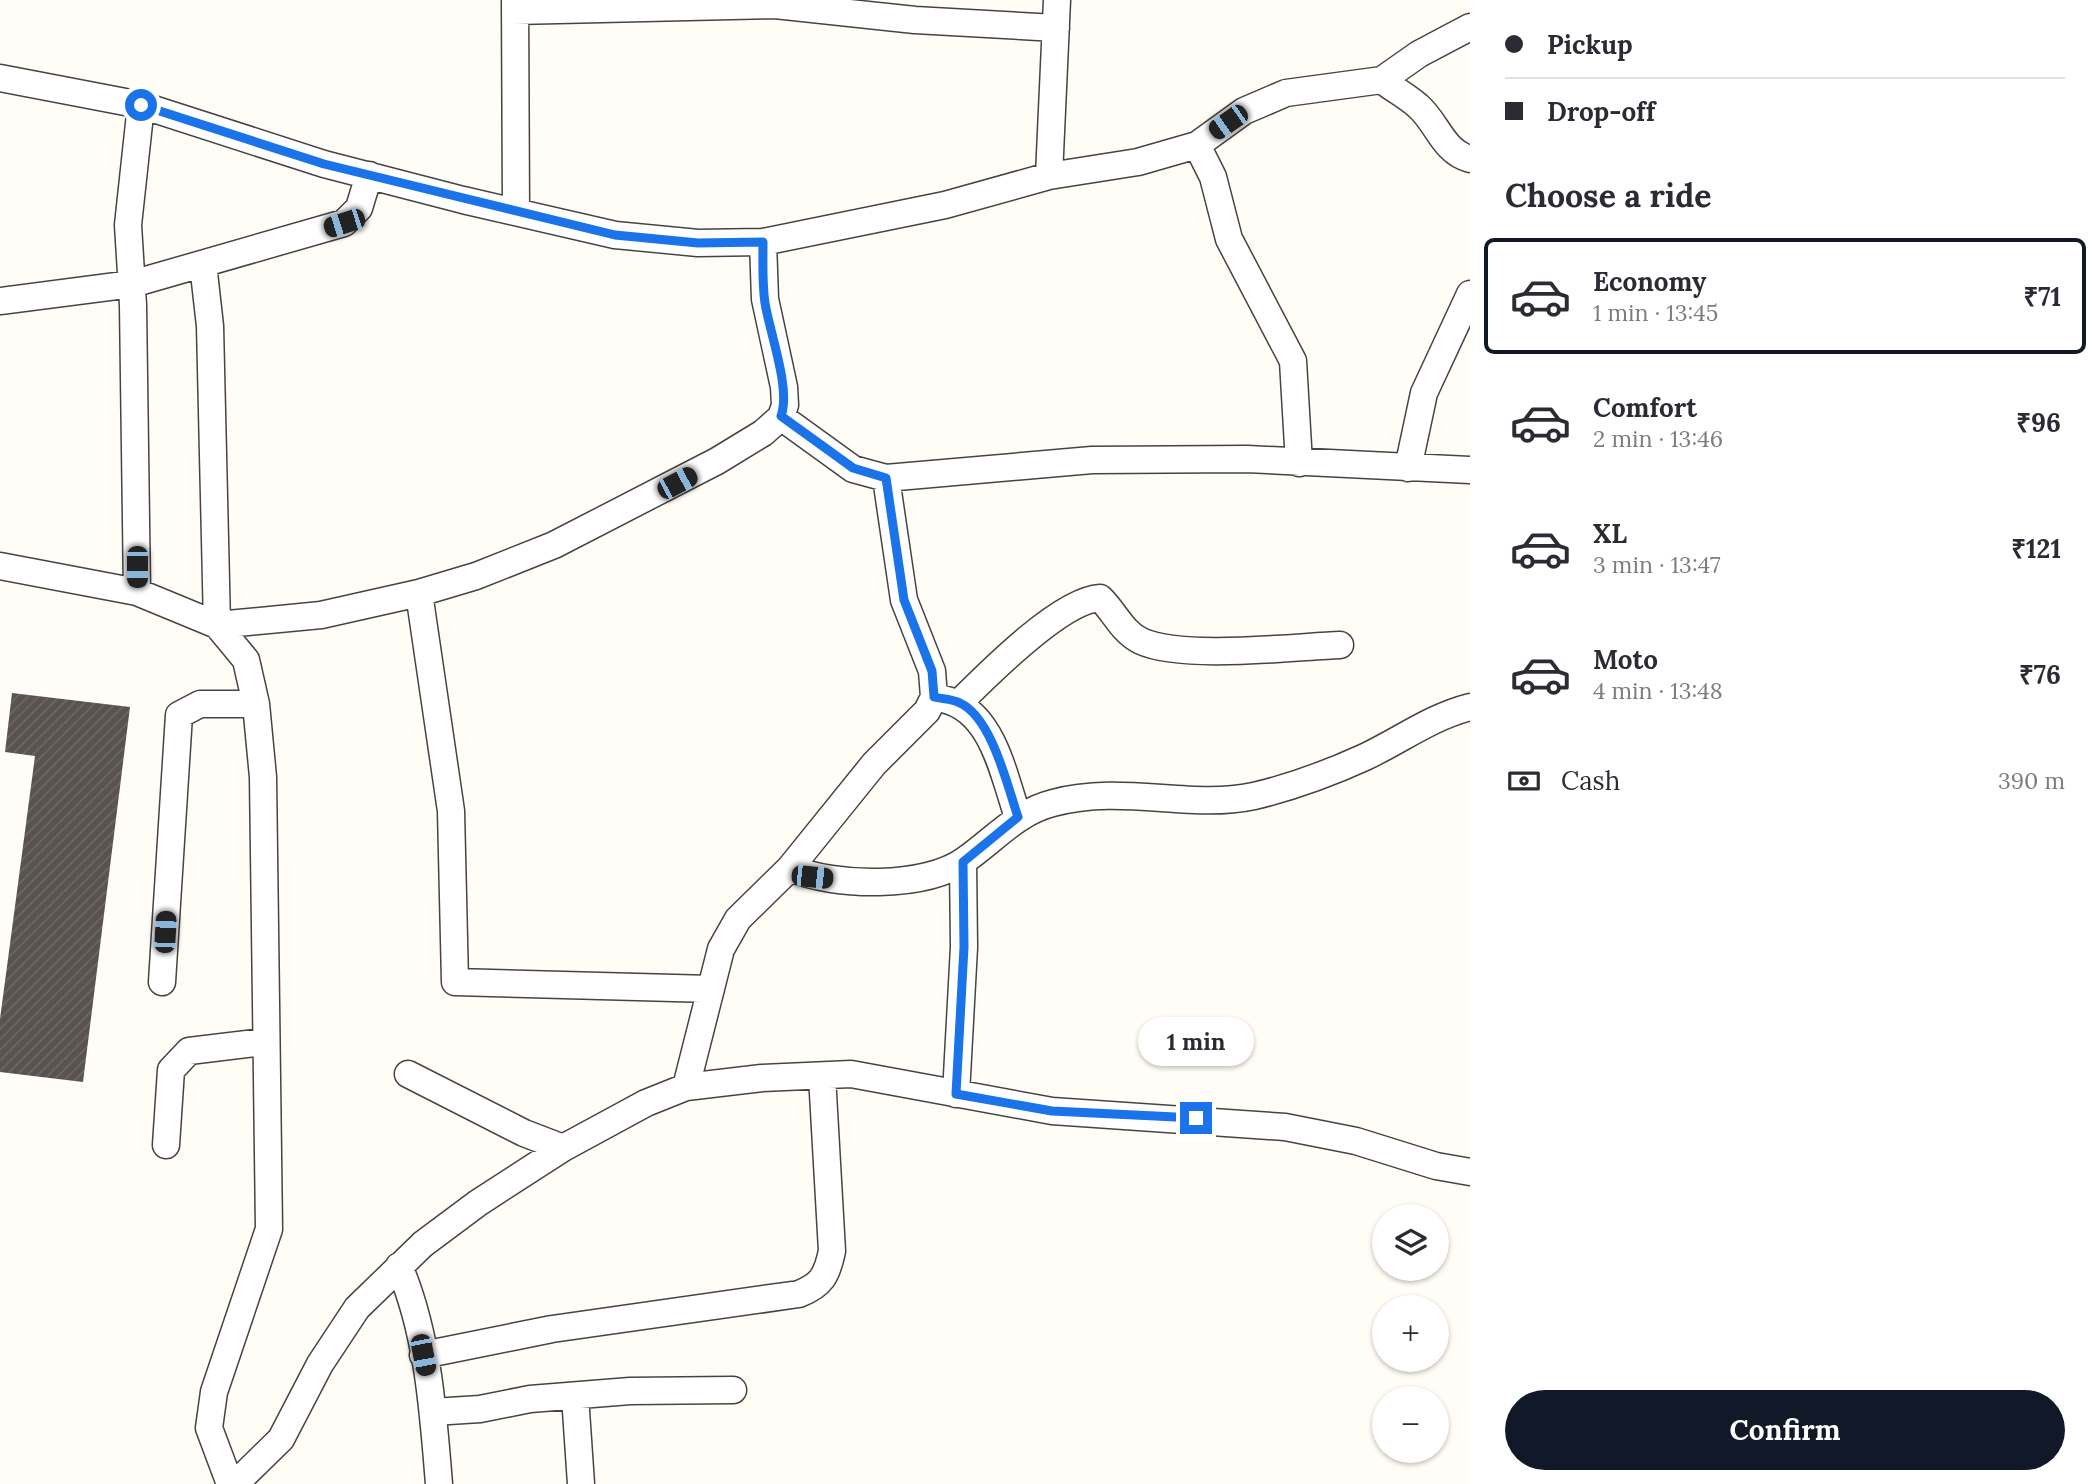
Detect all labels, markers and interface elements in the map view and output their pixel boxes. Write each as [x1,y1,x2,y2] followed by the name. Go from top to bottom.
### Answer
[1547,28,1633,61] text: Pickup
[125,89,157,121] route start
[1547,95,1655,128] text: Drop-off
[1205,101,1252,143] car
[1505,175,1712,216] text: Choose a ride
[321,207,368,239] car
[1509,265,1572,328] icon: car
[1593,265,1706,298] text: Economy
[2023,280,2061,313] text: ₹71
[1593,298,1718,327] text: 1 min · 13:45
[1509,391,1572,454] icon: car
[1593,391,1697,424] text: Comfort
[2016,406,2061,439] text: ₹96
[1593,424,1723,453] text: 2 min · 13:46
[654,464,701,502] car
[1509,517,1572,580] icon: car
[1593,517,1627,550] text: XL
[2011,532,2061,565] text: ₹121
[127,546,148,588] car
[1593,550,1721,579] text: 3 min · 13:47
[1509,643,1572,706] icon: car
[1593,643,1658,676] text: Moto
[2019,658,2061,691] text: ₹76
[1593,676,1723,705] text: 4 min · 13:48
[1505,762,1543,800] icon: cash
[1561,764,1620,797] text: Cash
[1998,766,2065,795] text: 390 m
[791,864,834,890] car
[154,910,177,954] car
[1138,1016,1254,1066] callout: 1 min
[1167,1027,1225,1056] text: 1 min
[1180,1102,1212,1134] route end
[1372,1204,1449,1463] map controls
[1372,1204,1449,1281] button: layers
[1372,1295,1449,1372] button: +
[409,1332,438,1378] car
[1372,1386,1449,1463] button: −
[1505,1390,2065,1470] button: Confirm

